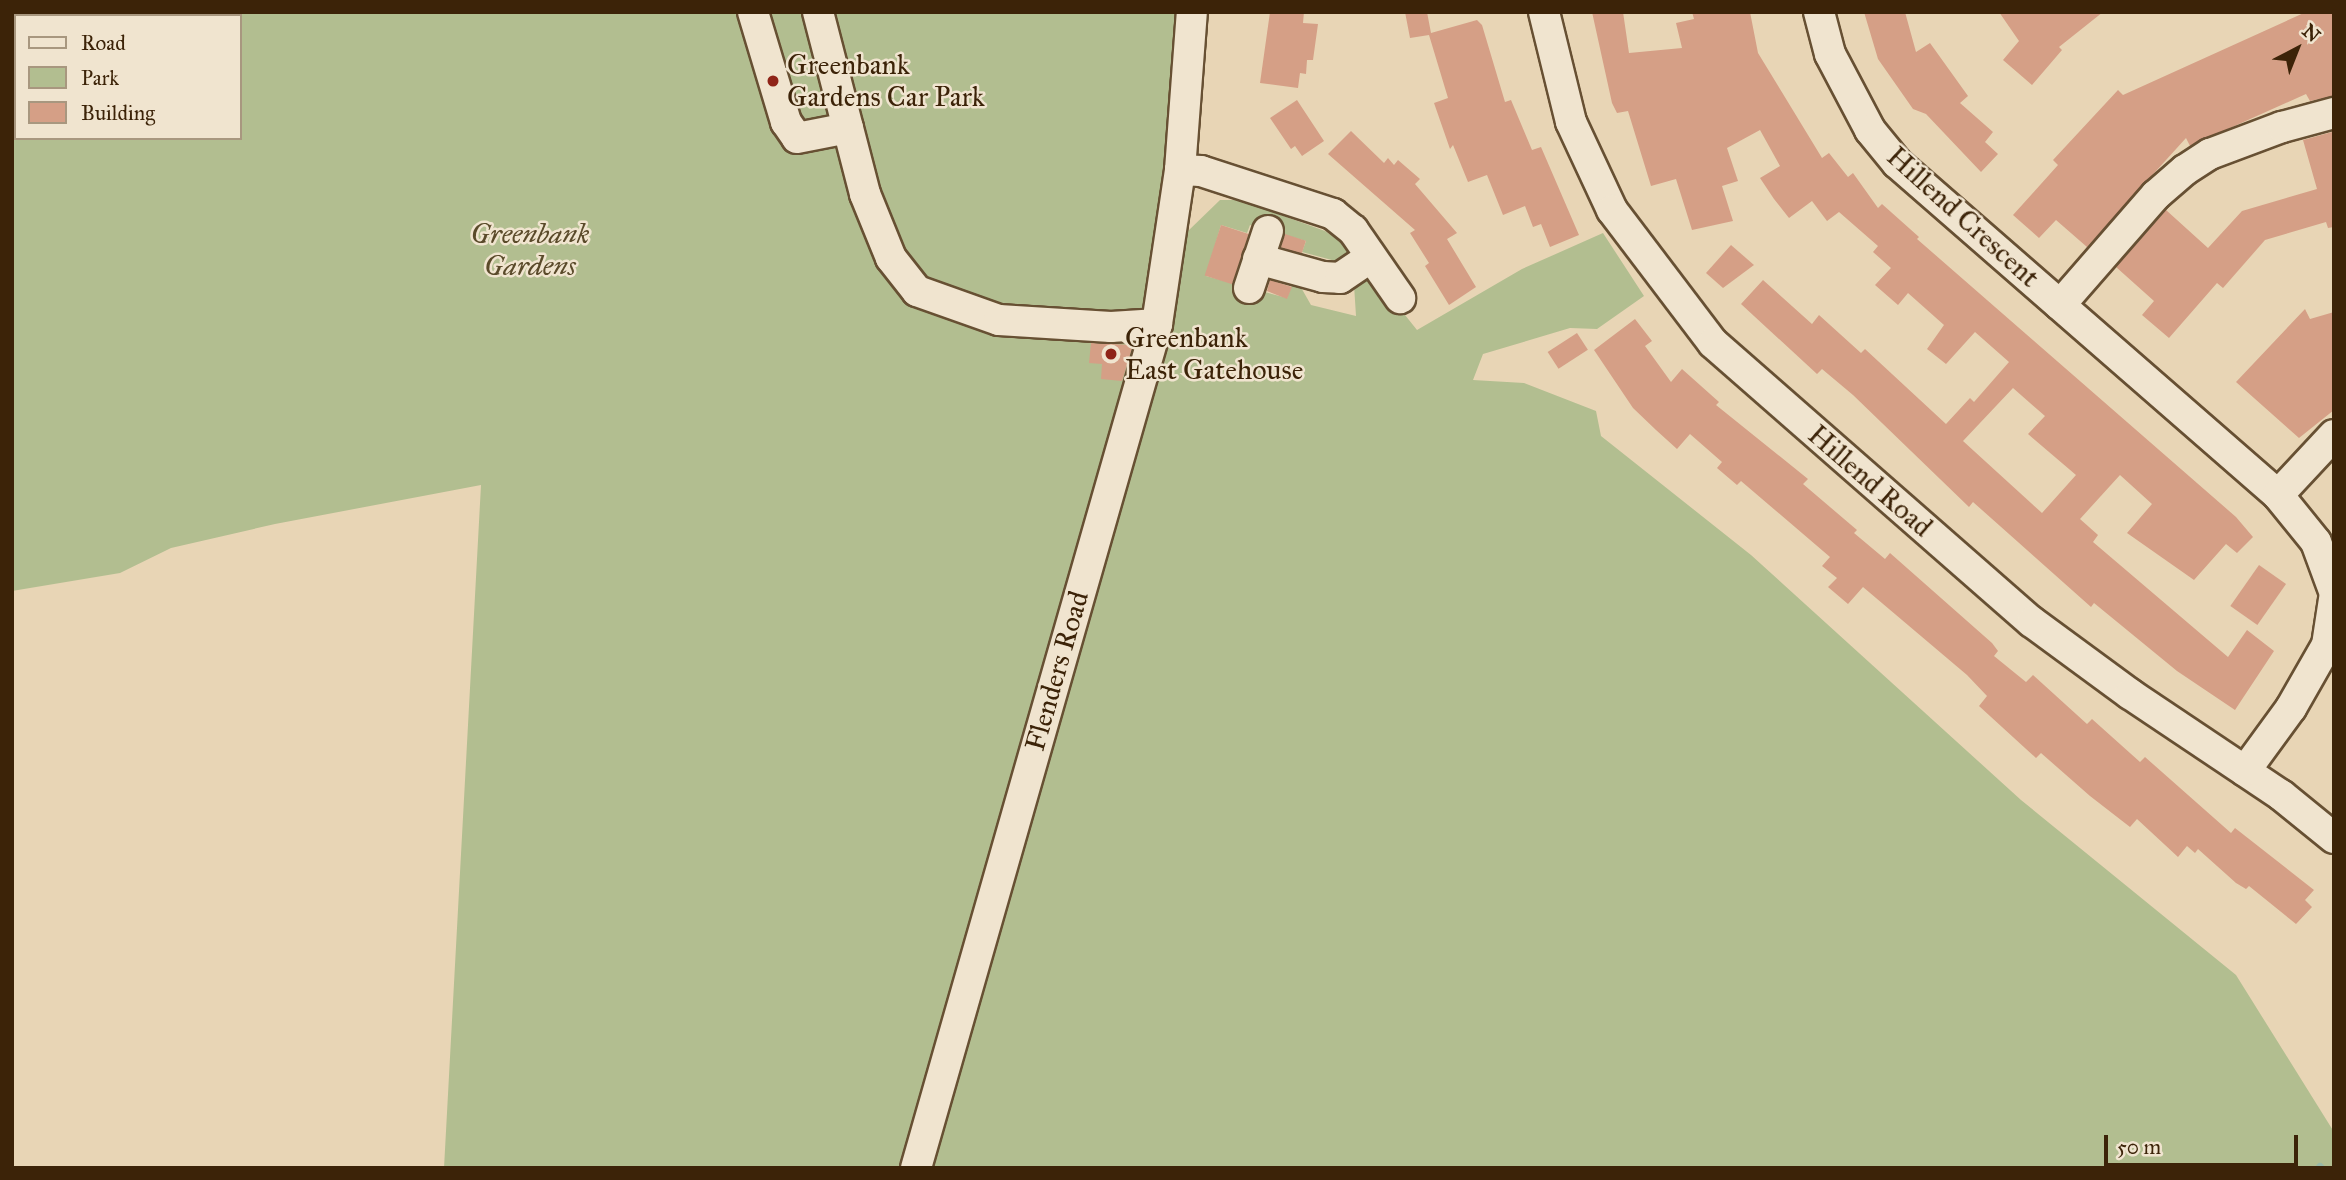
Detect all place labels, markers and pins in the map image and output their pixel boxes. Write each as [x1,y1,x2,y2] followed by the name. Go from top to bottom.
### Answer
[787,48,985,114] place label: Greenbank Gardens Car Park
[765,73,781,89] marker: Greenbank Gardens Car Park
[1125,321,1303,387] place label: Greenbank East Gatehouse
[1103,346,1119,362] marker: Greenbank East Gatehouse

